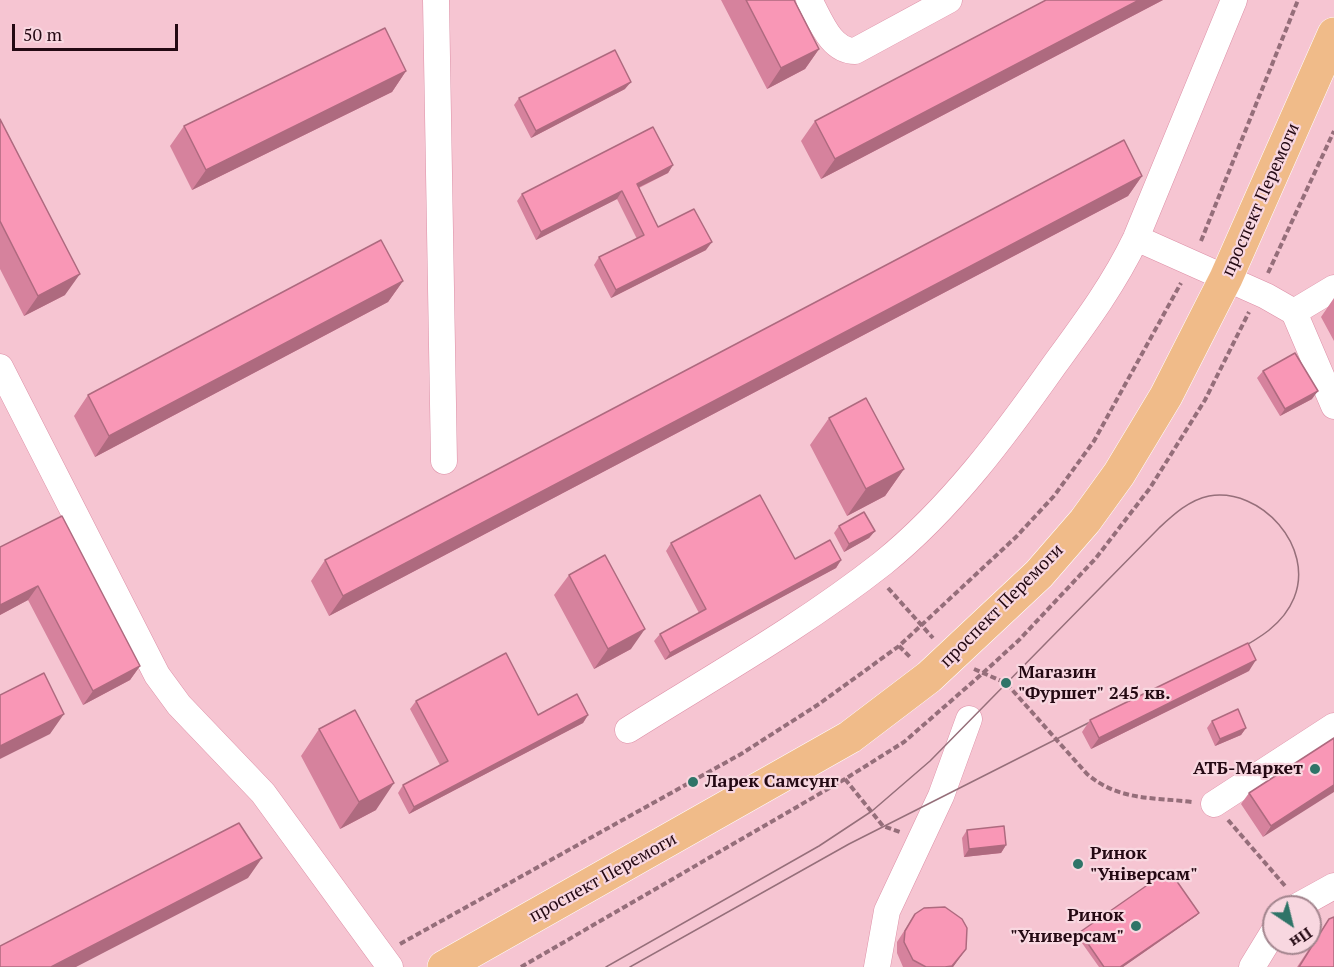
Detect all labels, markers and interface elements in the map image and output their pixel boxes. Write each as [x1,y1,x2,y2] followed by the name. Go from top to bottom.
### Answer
[15,12,182,50] scale bar
[23,22,62,46] text: 50 m
[1217,120,1305,280] street label: проспект Перемоги
[936,540,1068,672] street label: проспект Перемоги
[1018,662,1170,704] place label: Магазин "Фуршет" 245 кв.
[999,676,1013,690] marker: Магазин "Фуршет" 245 кв.
[1193,758,1303,780] place label: АТБ-Маркет
[1308,762,1322,776] marker: АТБ-Маркет
[705,771,839,793] place label: Ларек Самсунг
[686,775,700,789] marker: Ларек Самсунг
[525,828,681,928] street label: проспект Перемоги
[1090,843,1198,886] place label: Ринок "Універсам"
[1071,857,1085,871] marker: Ринок "Універсам"
[1262,895,1322,955] north arrow
[1010,905,1124,948] place label: Ринок "Универсам"
[1129,919,1143,933] marker: Ринок "Универсам"
[1286,923,1317,954] text: Пн

